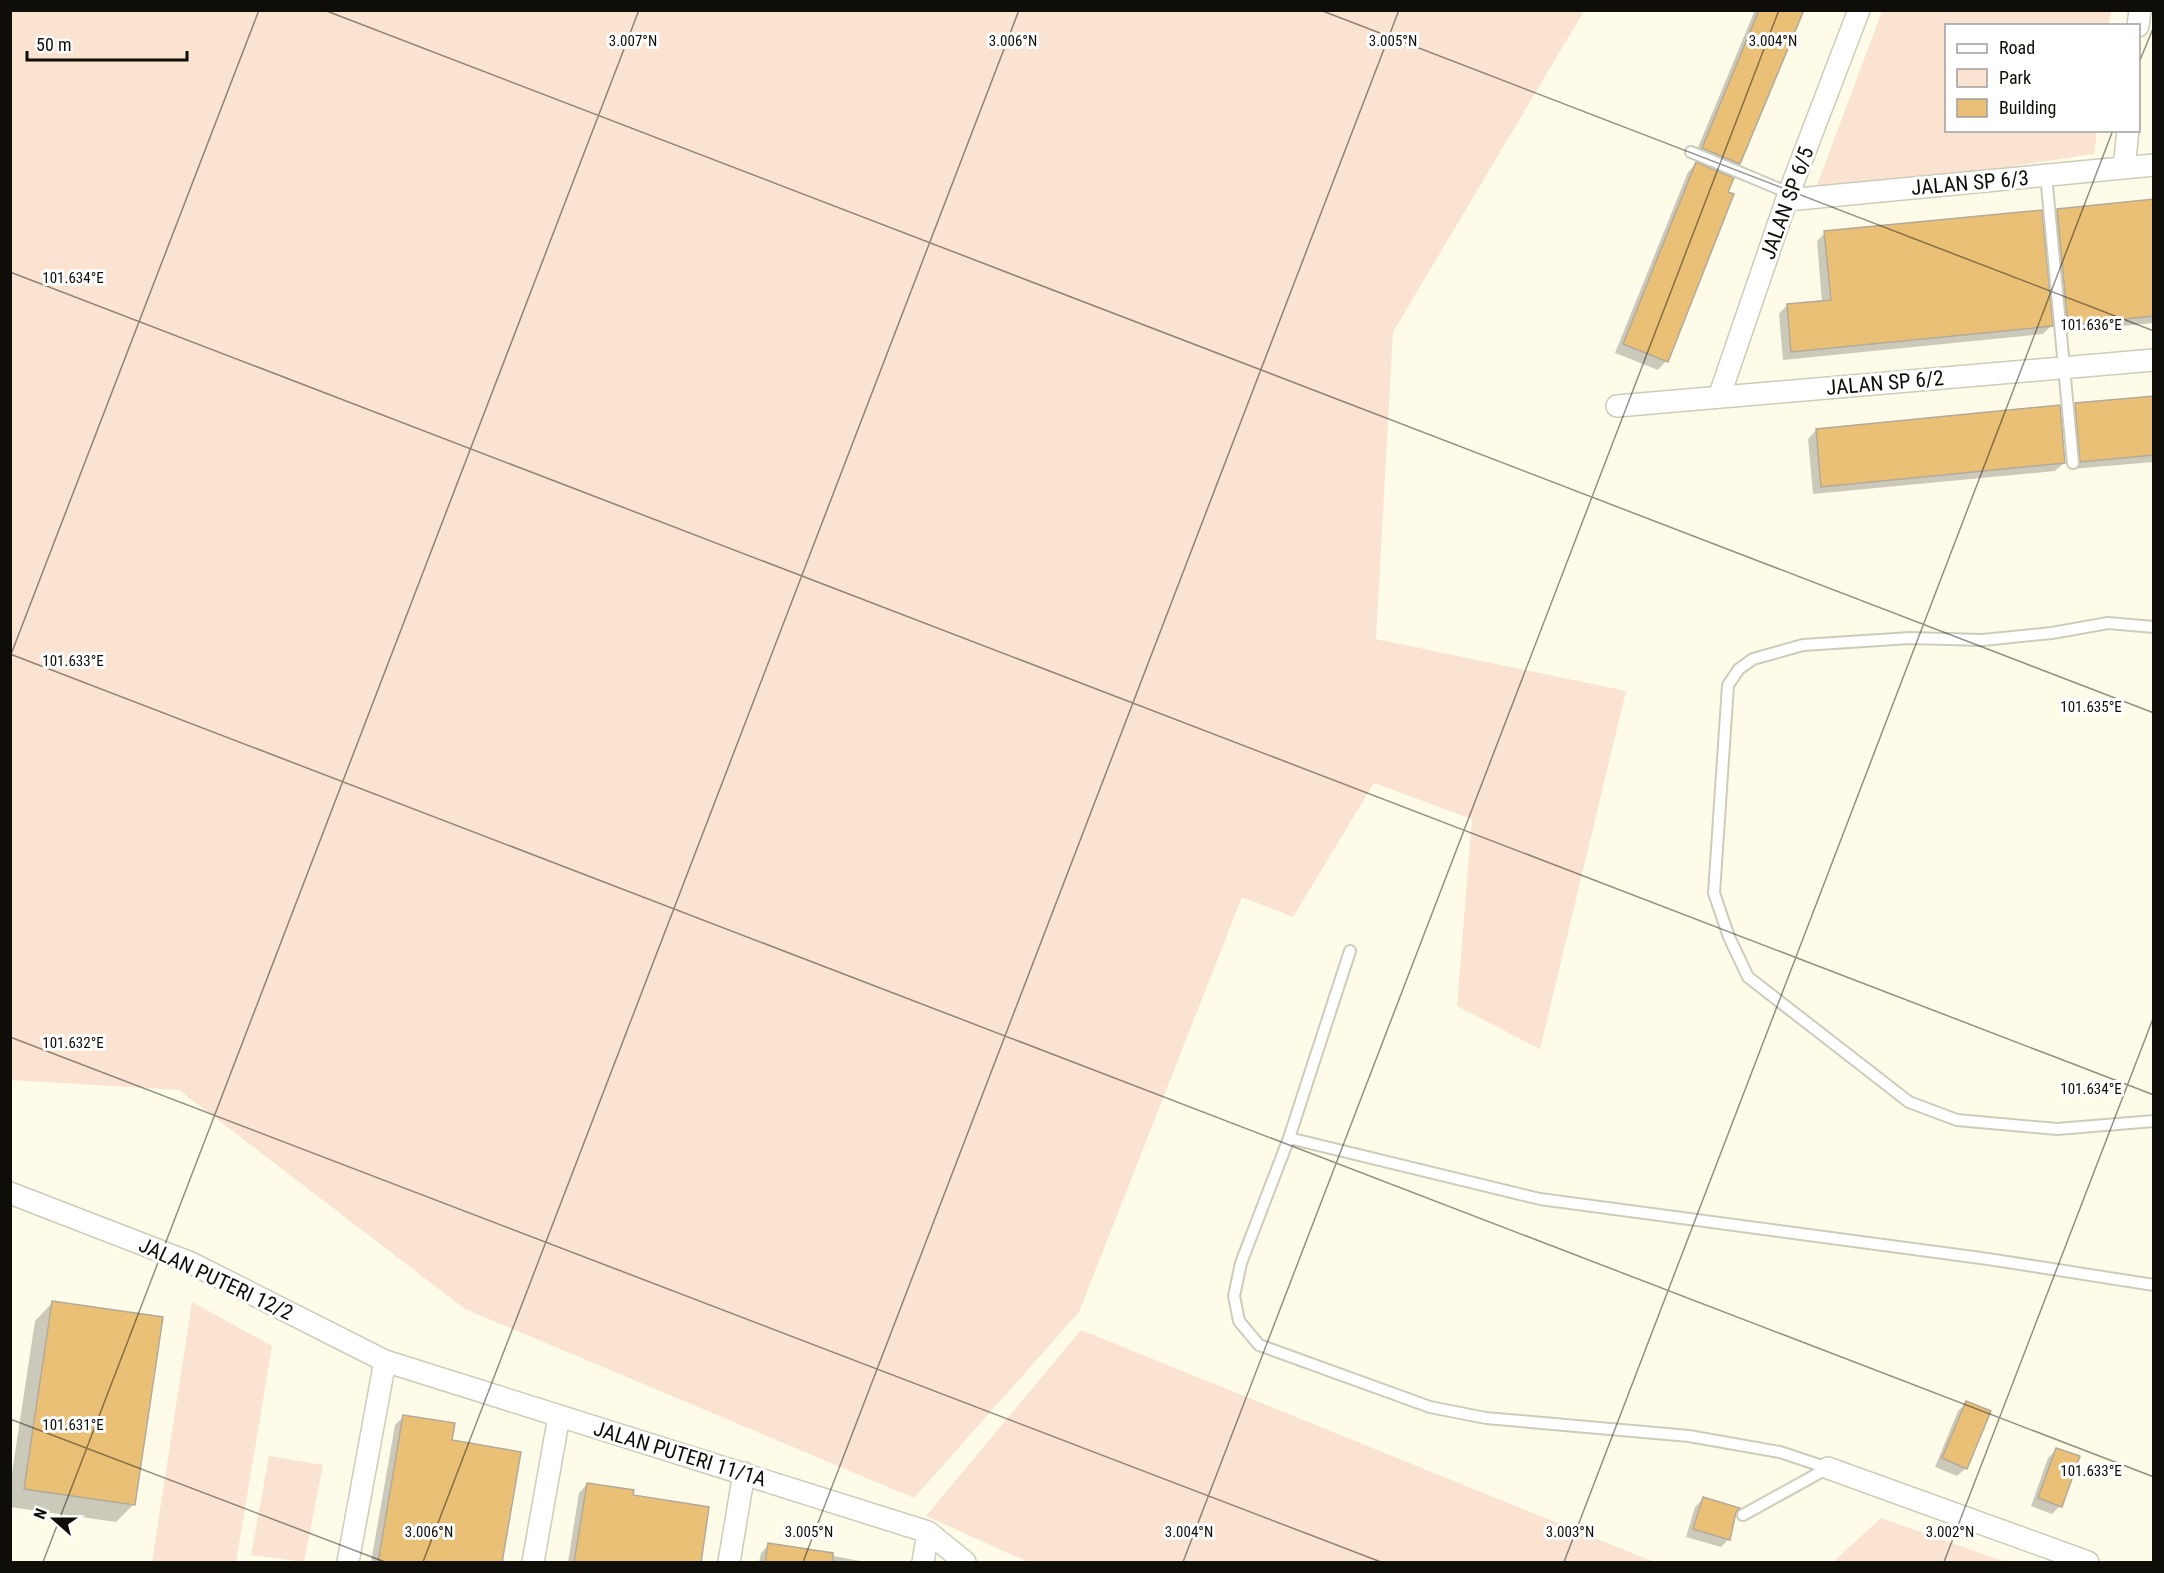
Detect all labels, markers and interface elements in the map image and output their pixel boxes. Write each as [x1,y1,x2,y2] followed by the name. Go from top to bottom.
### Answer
[27,24,188,62] scale bar
[1945,24,2140,132] legend
[609,32,657,50] text: 3.007°N
[989,32,1037,50] text: 3.006°N
[1369,32,1417,50] text: 3.005°N
[1749,32,1797,50] text: 3.004°N
[36,34,71,55] text: 50 m
[1999,37,2035,58] text: Road
[1999,67,2031,88] text: Park
[1999,97,2056,118] text: Building
[1756,143,1818,263] street label: JALAN SP 6/5
[1910,166,2030,200] street label: JALAN SP 6/3
[42,269,104,287] text: 101.634°E
[2060,316,2122,334] text: 101.636°E
[1825,366,1945,400] street label: JALAN SP 6/2
[42,652,104,670] text: 101.633°E
[2060,698,2122,716] text: 101.635°E
[42,1034,104,1052] text: 101.632°E
[2060,1080,2122,1098] text: 101.634°E
[135,1233,297,1325] street label: JALAN PUTERI 12/2
[42,1416,104,1434] text: 101.631°E
[591,1416,769,1492] street label: JALAN PUTERI 11/1A
[2060,1462,2122,1480] text: 101.633°E
[24,1489,84,1549] north arrow
[30,1506,51,1522] text: N
[405,1523,453,1541] text: 3.006°N
[785,1523,833,1541] text: 3.005°N
[1165,1523,1213,1541] text: 3.004°N
[1546,1523,1594,1541] text: 3.003°N
[1926,1523,1974,1541] text: 3.002°N

